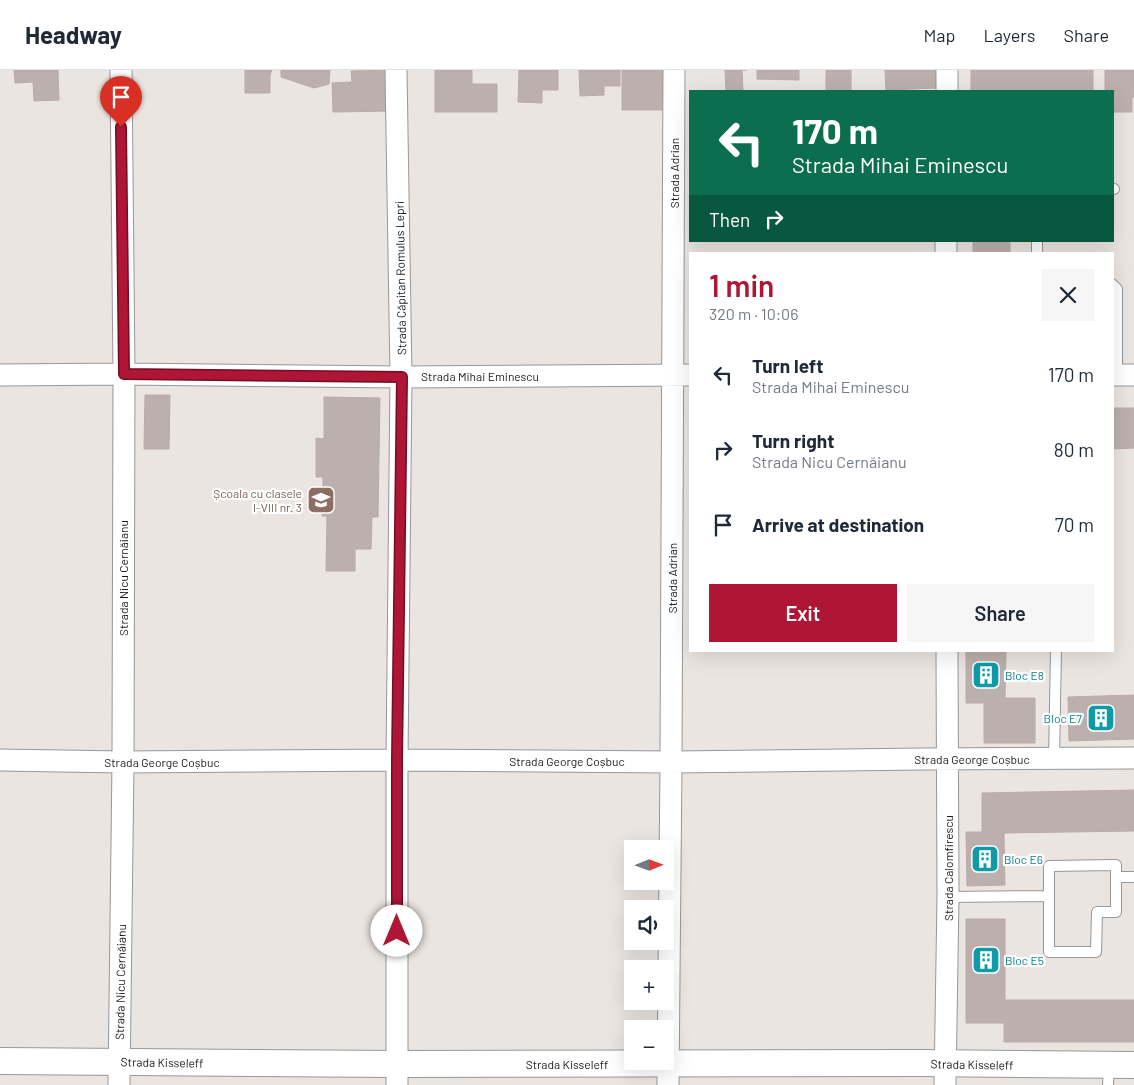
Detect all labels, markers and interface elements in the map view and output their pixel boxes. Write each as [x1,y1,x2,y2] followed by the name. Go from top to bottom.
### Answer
[25,20,122,49] text: Headway
[923,24,955,46] text: Map
[983,24,1036,46] text: Layers
[1064,24,1109,46] text: Share
[100,76,142,127] pin
[107,83,135,111] icon: arrive
[792,109,878,151] text: 170 m
[709,110,774,175] icon: left
[667,138,681,208] street label: Strada Adrian
[792,151,1008,177] text: Strada Mihai Eminescu
[392,201,408,355] street label: Strada Căpitan Romulus Lepri
[760,205,788,233] icon: right
[709,208,750,231] text: Then
[709,267,774,303] text: 1 min
[1042,269,1094,321] button: close
[709,304,798,323] text: 320 m · 10:06
[752,354,823,377] text: Turn left
[709,361,737,389] icon: left
[1048,363,1094,386] text: 170 m
[421,369,539,383] street label: Strada Mihai Eminescu
[752,377,909,396] text: Strada Mihai Eminescu
[752,429,834,452] text: Turn right
[709,436,737,464] icon: right
[1054,438,1094,461] text: 80 m
[752,452,907,471] text: Strada Nicu Cernăianu
[306,485,336,515] school or university icon: Școala cu clasele I-VIII nr. 3
[213,486,302,514] place label: Școala cu clasele I-VIII nr. 3
[709,511,737,539] icon: arrive
[752,513,924,536] text: Arrive at destination
[1055,513,1094,536] text: 70 m
[116,520,130,636] street label: Strada Nicu Cernăianu
[665,543,679,613] street label: Strada Adrian
[709,584,897,642] button: Exit
[907,584,1094,642] button: Share
[971,660,1001,690] building icon: Bloc E8
[1005,668,1044,682] place label: Bloc E8
[1086,703,1116,733] building icon: Bloc E7
[1044,711,1082,725] place label: Bloc E7
[914,752,1030,766] street label: Strada George Coșbuc
[509,754,625,768] street label: Strada George Coșbuc
[104,755,220,769] street label: Strada George Coșbuc
[941,815,955,921] street label: Strada Calomfirescu
[624,840,674,890] north arrow
[624,840,674,1070] map controls
[970,844,1000,874] building icon: Bloc E6
[1004,852,1043,866] place label: Bloc E6
[624,900,674,950] button: sound
[370,904,422,956] position arrow
[112,924,128,1040] street label: Strada Nicu Cernăianu
[971,945,1001,975] building icon: Bloc E5
[1005,953,1044,967] place label: Bloc E5
[624,960,674,1010] button: +
[624,1020,674,1070] button: −
[121,1054,203,1070] street label: Strada Kisseleff
[931,1056,1013,1072] street label: Strada Kisseleff
[526,1057,608,1071] street label: Strada Kisseleff

